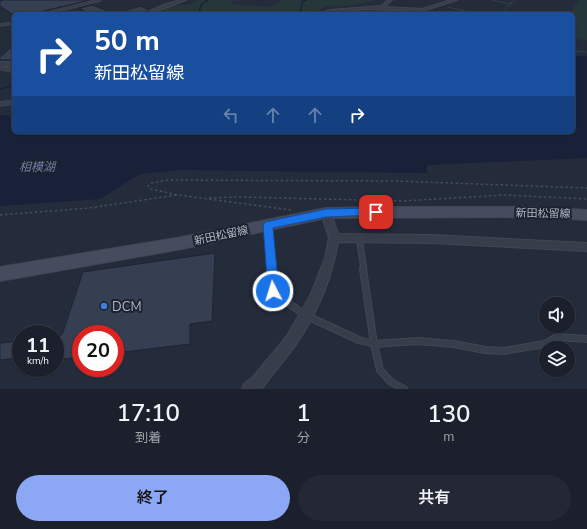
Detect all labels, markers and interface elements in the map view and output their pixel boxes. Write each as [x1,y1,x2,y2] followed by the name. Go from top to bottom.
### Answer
[94,22,160,60] text: 50 m
[28,28,80,80] icon: right
[94,61,184,85] text: 新田松留線
[220,104,242,126] icon: left
[262,104,284,126] icon: ahead
[304,104,326,126] icon: ahead
[346,104,368,126] icon: right
[19,159,57,175] water label: 相模湖
[359,195,393,229] pin
[365,201,387,223] icon: arrive
[515,206,571,221] street label: 新田松留線
[193,222,250,249] street label: 新田松留線
[252,270,294,312] position arrow
[539,297,575,377] map controls
[539,297,575,333] button: sound
[112,298,142,316] place label: DCM
[99,301,109,311] marker: DCM
[72,325,124,377] speed limit sign: 20
[26,332,50,359] text: 11
[539,341,575,377] button: layers
[27,354,49,368] text: km/h
[117,397,180,429] text: 17:10
[296,397,311,429] text: 1
[427,398,470,430] text: 130
[443,428,454,446] text: m
[135,429,161,447] text: 到着
[297,429,310,447] text: 分
[16,475,290,521] button: 終了
[298,475,571,521] button: 共有

